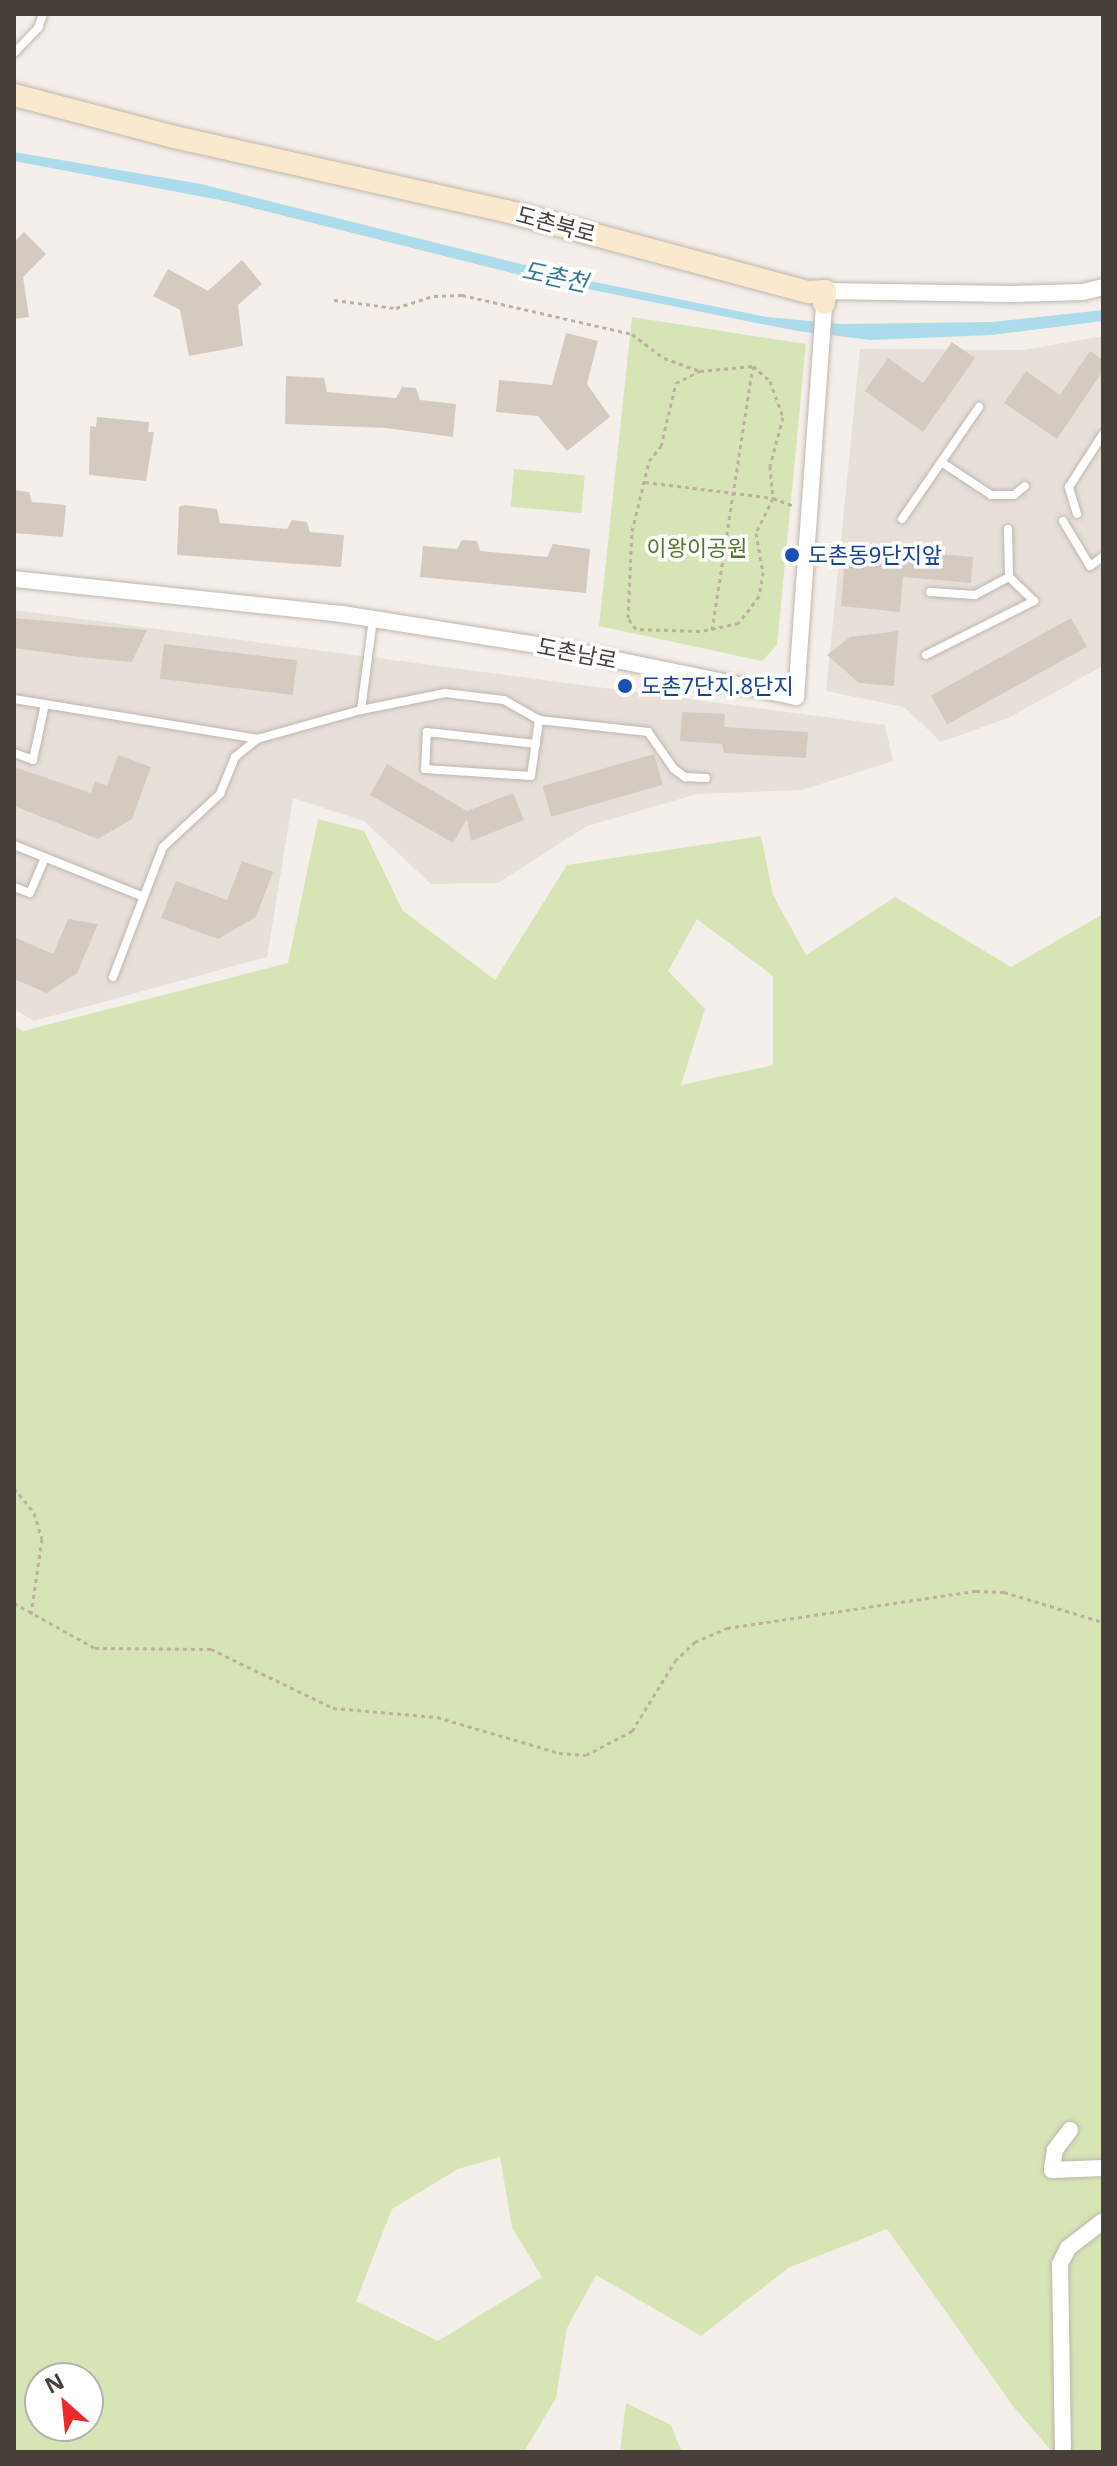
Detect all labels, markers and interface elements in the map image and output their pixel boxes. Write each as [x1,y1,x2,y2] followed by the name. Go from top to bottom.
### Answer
[513,201,599,247] street label: 도촌북로
[520,255,590,297] water label: 도촌천
[646,535,748,561] park label: 이왕이공원
[808,542,942,568] place label: 도촌동9단지앞
[783,546,801,564] marker: 도촌동9단지앞
[535,632,619,674] street label: 도촌남로
[641,673,794,699] place label: 도촌7단지.8단지
[616,677,634,695] marker: 도촌7단지.8단지
[24,2362,104,2442] north arrow
[39,2365,69,2400] text: N

